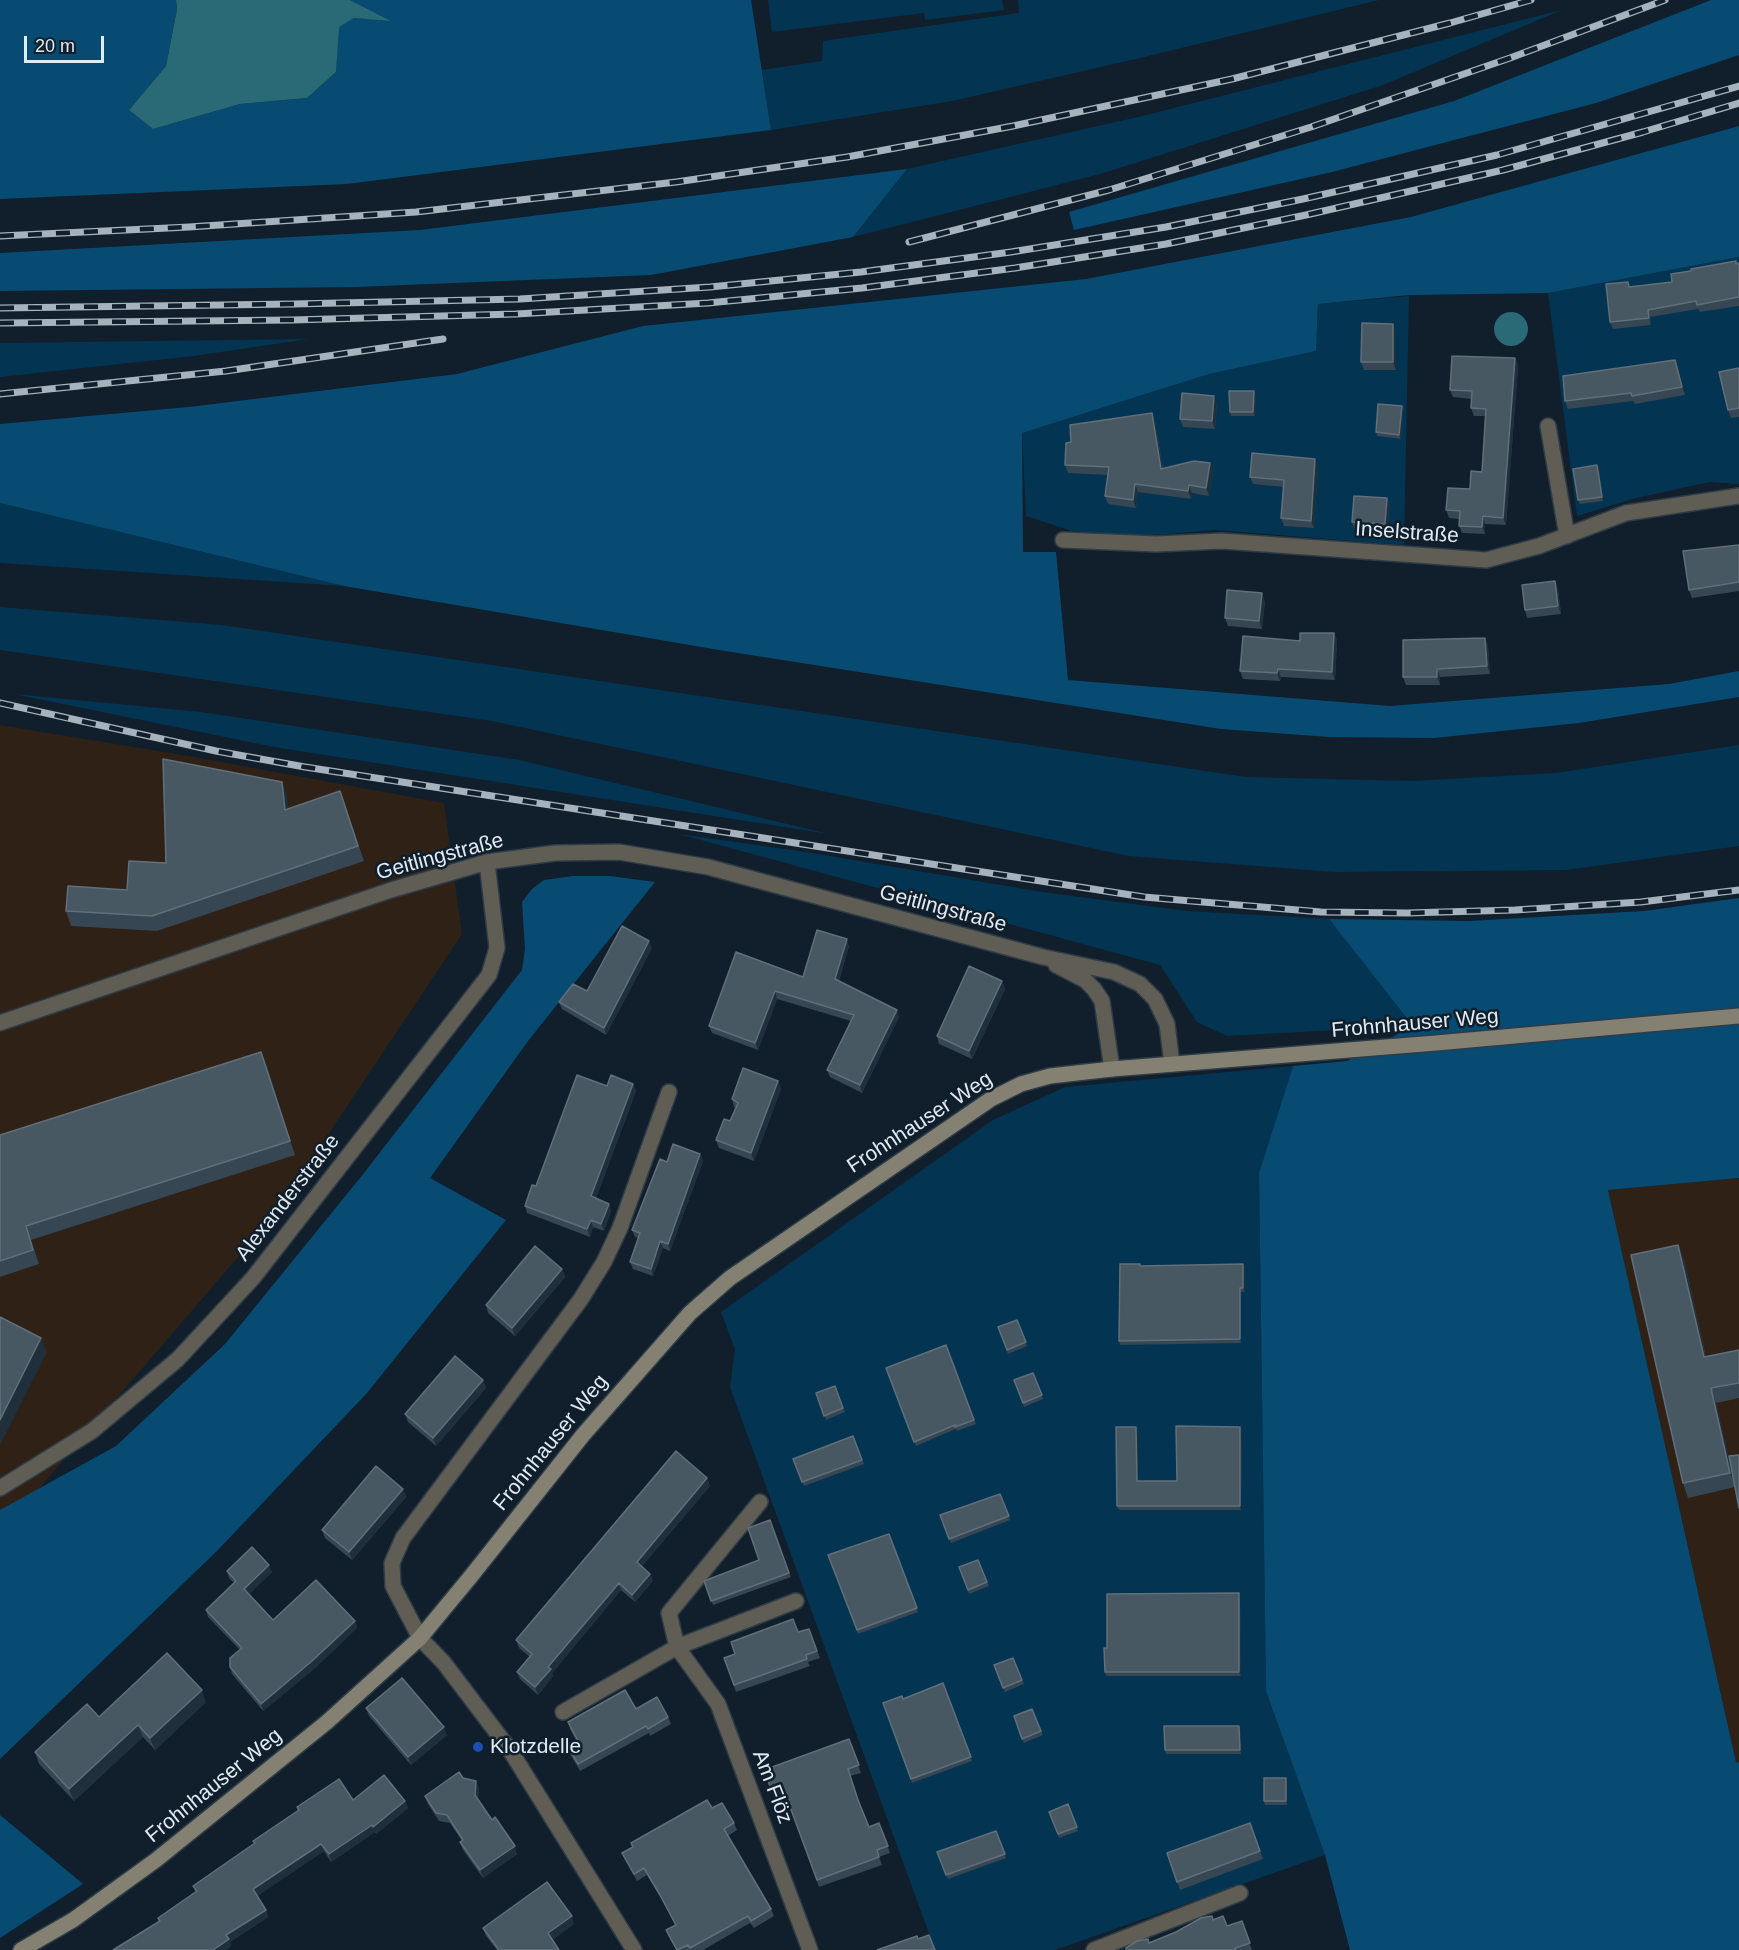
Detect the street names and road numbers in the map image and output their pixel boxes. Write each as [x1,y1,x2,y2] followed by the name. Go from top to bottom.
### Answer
[1354,517,1460,549] street label: Inselstraße
[374,828,506,886] street label: Geitlingstraße
[877,880,1009,938] street label: Geitlingstraße
[1330,1004,1500,1044] street label: Frohnhauser Weg
[843,1067,997,1179] street label: Frohnhauser Weg
[231,1130,345,1266] street label: Alexanderstraße
[488,1370,614,1516] street label: Frohnhauser Weg
[141,1723,287,1849] street label: Frohnhauser Weg
[746,1747,798,1827] street label: Am Flöz

